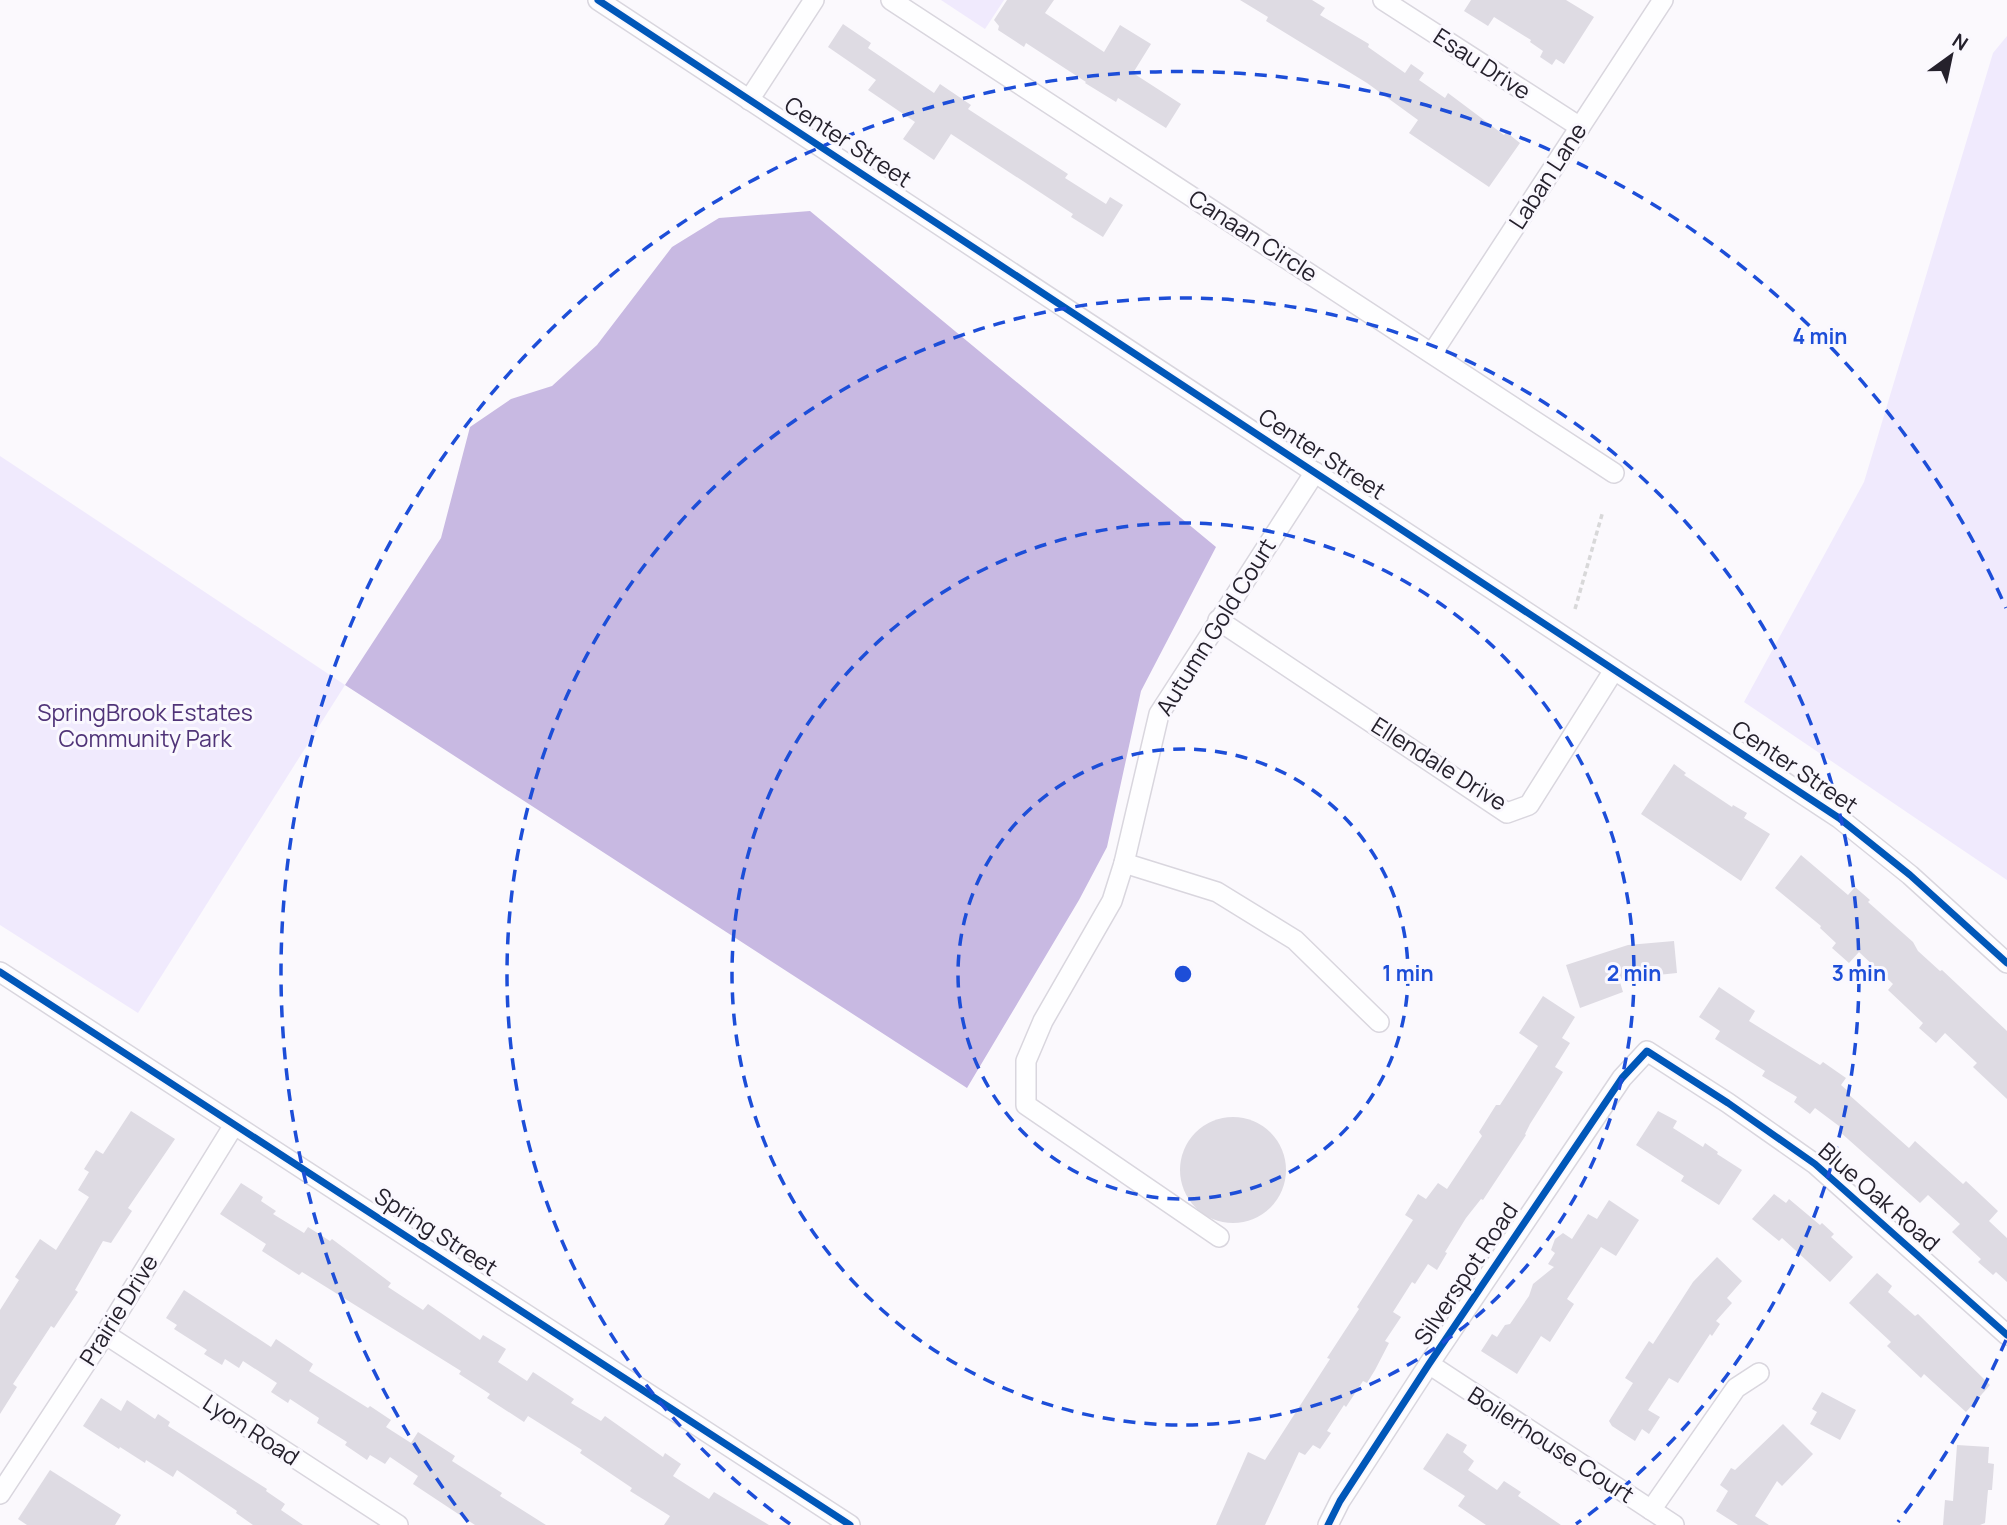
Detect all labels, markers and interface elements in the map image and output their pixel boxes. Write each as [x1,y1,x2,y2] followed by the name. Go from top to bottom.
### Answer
[1428,20,1537,107] street label: Esau Drive
[1916,21,1986,91] north arrow
[1947,27,1973,56] text: N
[779,88,918,194] street label: Center Street
[1501,116,1593,235] street label: Laban Lane
[1183,181,1324,289] street label: Canaan Circle
[1793,322,1847,350] text: 4 min
[1253,400,1392,506] street label: Center Street
[1148,532,1283,721] street label: Autumn Gold Court
[37,696,253,754] park label: SpringBrook Estates Community Park
[1366,709,1513,818] street label: Ellendale Drive
[1726,712,1865,820] street label: Center Street
[1382,959,1434,987] text: 1 min
[1607,959,1661,987] text: 2 min
[1832,959,1886,987] text: 3 min
[1171,962,1195,986] centre of rings
[1812,1135,1947,1258] street label: Blue Oak Road
[369,1179,504,1283] street label: Spring Street
[1406,1196,1525,1351] street label: Silverspot Road
[71,1248,165,1371] street label: Prairie Drive
[1462,1378,1641,1510] street label: Boilerhouse Court
[197,1386,306,1472] street label: Lyon Road

